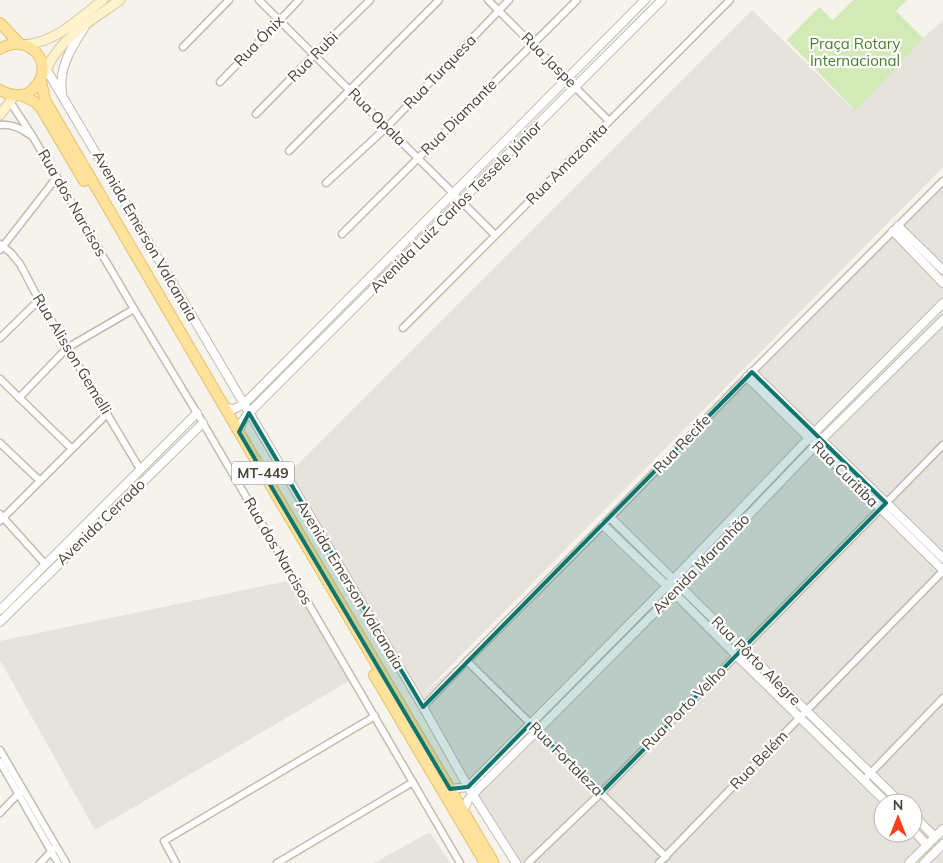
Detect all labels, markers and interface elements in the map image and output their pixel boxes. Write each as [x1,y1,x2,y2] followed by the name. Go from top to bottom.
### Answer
[230,11,288,70] street label: Rua Ónix
[283,27,342,86] street label: Rua Rubi
[518,28,581,91] street label: Rua Jaspe
[399,30,480,113] street label: Rua Turquesa
[809,34,901,70] park label: Praça Rotary Internacional
[417,75,501,159] street label: Rua Diamante
[344,84,410,150] street label: Rua Opala
[366,116,546,297] street label: Avenida Luiz Carlos Tessele Júnior
[522,119,612,209] street label: Rua Amazonita
[34,146,111,260] street label: Rua dos Narcisos
[89,147,202,325] street label: Avenida Emerson Valcanaia
[29,290,116,418] street label: Rua Alisson Gemelli
[649,410,714,477] street label: Rua Recife
[808,436,883,511] street label: Rua Curitiba
[232,462,294,484] road number: MT-449
[52,474,149,569] street label: Avenida Cerrado
[240,494,317,608] street label: Rua dos Narcisos
[292,497,409,673] street label: Avenida Emerson Valcanaia
[648,509,753,618] street label: Avenida Maranhão
[708,612,805,709] street label: Rua Pôrto Alegre
[637,661,730,754] street label: Rua Porto Velho
[525,718,607,800] street label: Rua Fortaleza
[726,726,792,793] street label: Rua Belém
[873,793,923,843] north arrow
[893,796,903,814] text: N

